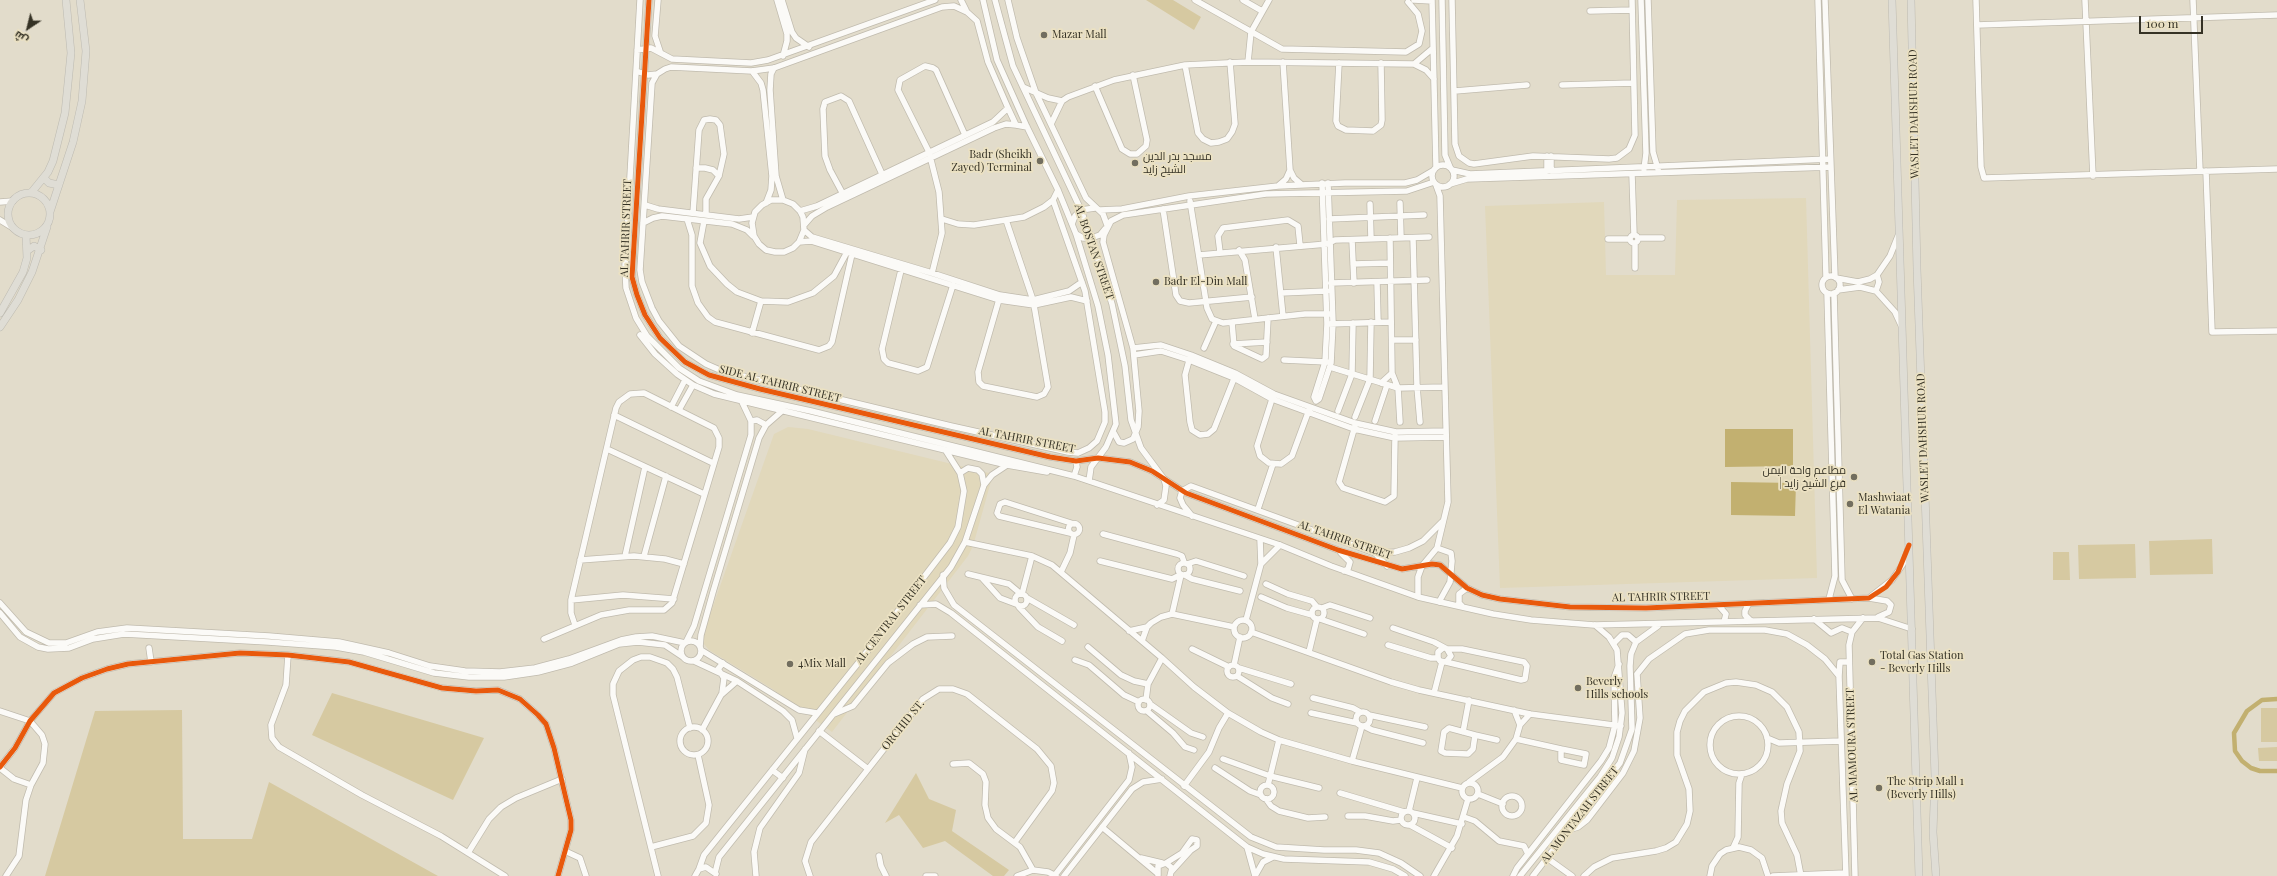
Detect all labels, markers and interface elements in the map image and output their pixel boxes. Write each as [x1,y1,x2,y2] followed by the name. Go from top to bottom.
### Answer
[8,8,48,48] north arrow
[2141,8,2205,34] scale bar
[2146,15,2178,31] text: 100 m
[11,28,31,48] text: ش
[1052,28,1107,42] place label: Mazar Mall
[1039,30,1049,40] marker: Mazar Mall
[1906,49,1922,179] street label: WASLET DAHSHUR ROAD
[951,148,1032,174] place label: Badr (Sheikh Zayed) Terminal
[1143,150,1212,176] place label: مسجد بدر الدين الشيخ زايد
[1035,156,1045,166] marker: Badr (Sheikh Zayed) Terminal
[1130,158,1140,168] marker: مسجد بدر الدين الشيخ زايد
[618,179,634,277] street label: AL TAHRIR STREET
[1071,202,1117,302] street label: AL BOSTAN STREET
[1164,275,1247,289] place label: Badr El-Din Mall
[1151,277,1161,287] marker: Badr El-Din Mall
[718,362,842,406] street label: SIDE AL TAHRIR STREET
[1914,373,1932,503] street label: WASLET DAHSHUR ROAD
[978,424,1076,456] street label: AL TAHRIR STREET
[1762,464,1846,490] place label: مطاعم واحة اليمن | فرع الشيخ زايد
[1849,472,1859,482] marker: مطاعم واحة اليمن | فرع الشيخ زايد
[1858,491,1911,517] place label: Mashwiaat El Watania
[1845,499,1855,509] marker: Mashwiaat El Watania
[1296,518,1394,562] street label: AL TAHRIR STREET
[853,573,929,667] street label: AL CENTRAL STREET
[1612,590,1710,604] street label: AL TAHRIR STREET
[1880,649,1963,675] place label: Total Gas Station - Beverly Hills
[798,657,846,671] place label: 4Mix Mall
[1867,657,1877,667] marker: Total Gas Station - Beverly Hills
[785,659,795,669] marker: 4Mix Mall
[1586,675,1648,701] place label: Beverly Hills schools
[1573,683,1583,693] marker: Beverly Hills schools
[1843,688,1861,802] street label: AL MAMOURA STREET
[879,697,927,753] street label: ORCHID ST.
[1538,764,1622,866] street label: AL MONTAZAH STREET
[1887,775,1964,801] place label: The Strip Mall 1 (Beverly Hills)
[1874,783,1884,793] marker: The Strip Mall 1 (Beverly Hills)

